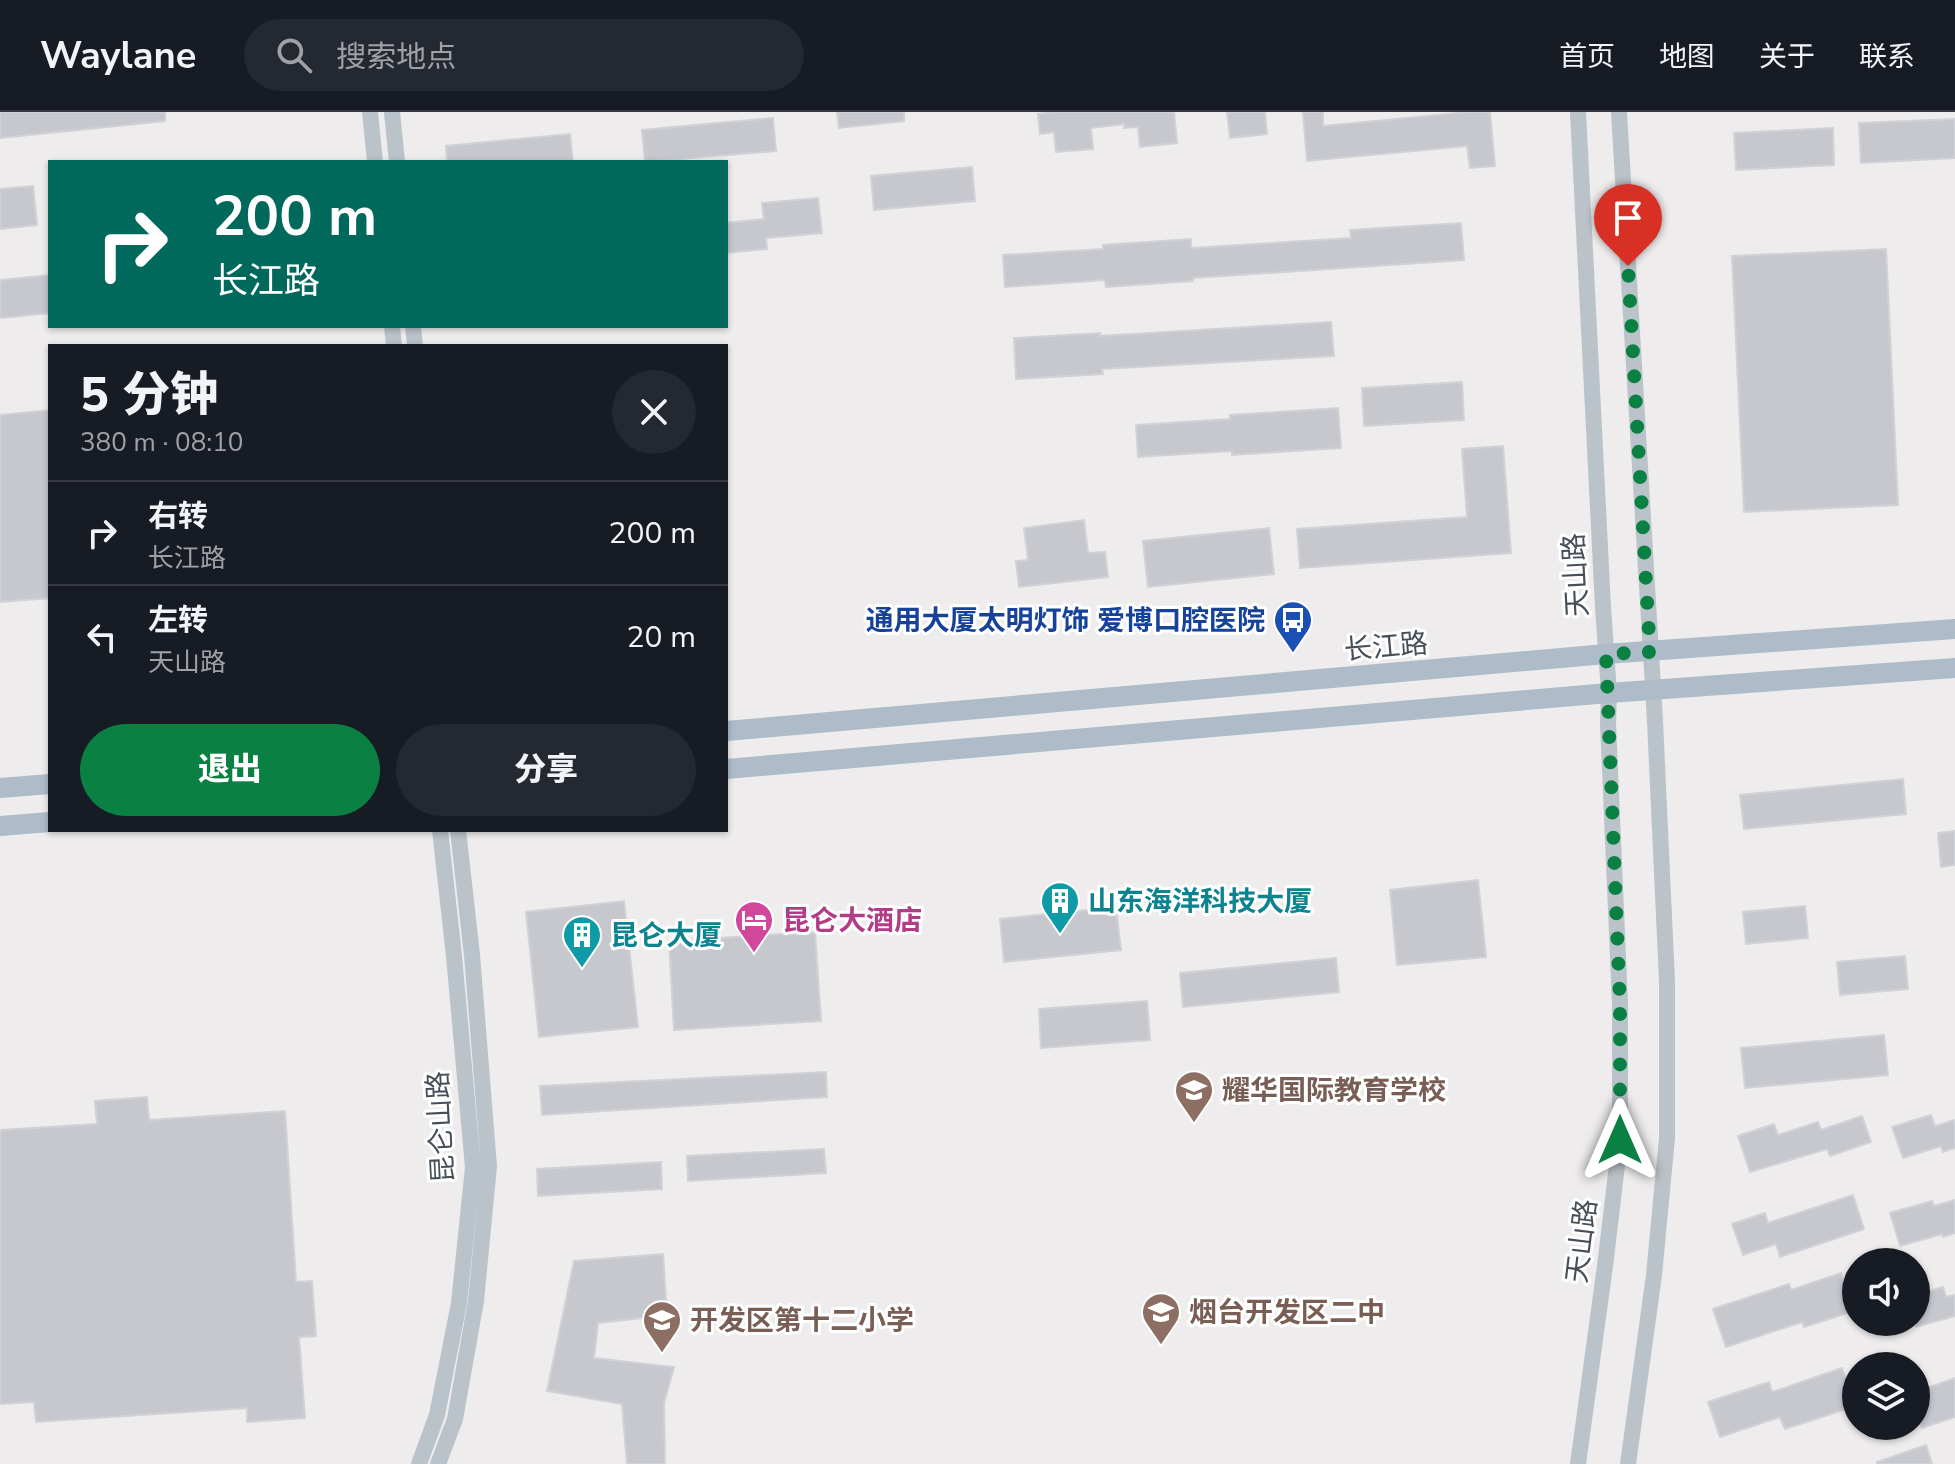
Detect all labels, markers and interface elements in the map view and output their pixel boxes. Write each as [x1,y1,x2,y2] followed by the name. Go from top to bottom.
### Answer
[244,19,804,91] search box
[40,30,196,81] text: Waylane
[272,33,316,77] icon: search
[336,37,456,78] text: 搜索地点
[1559,38,1615,76] text: 首页
[1659,38,1715,76] text: 地图
[1759,38,1815,76] text: 关于
[1859,38,1915,76] text: 联系
[212,178,377,255] text: 200 m
[1594,184,1662,266] pin
[80,192,184,296] icon: right
[1606,196,1650,240] icon: arrive
[212,257,320,306] text: 长江路
[80,362,218,428] text: 5 分钟
[612,370,696,454] button: close
[80,425,243,460] text: 380 m · 08:10
[148,496,208,537] text: 右转
[80,511,124,555] icon: right
[609,513,696,554] text: 200 m
[1555,532,1597,618] street label: 天山路
[148,541,226,576] text: 长江路
[1272,599,1314,654] bus stop icon: 通用大厦太明灯饰 爱博口腔医院
[148,600,208,641] text: 左转
[865,602,1265,640] place label: 通用大厦太明灯饰 爱博口腔医院
[80,615,124,659] icon: left
[627,617,696,658] text: 20 m
[1343,624,1430,670] street label: 长江路
[148,645,226,680] text: 天山路
[80,724,380,816] button: 退出
[396,724,696,816] button: 分享
[1039,880,1081,935] building icon: 山东海洋科技大厦
[1088,883,1312,921] place label: 山东海洋科技大厦
[733,899,775,954] hotel icon: 昆仑大酒店
[782,902,922,940] place label: 昆仑大酒店
[561,914,603,969] building icon: 昆仑大厦
[610,917,722,955] place label: 昆仑大厦
[1173,1069,1215,1124] school or university icon: 耀华国际教育学校
[419,1070,463,1184] street label: 昆仑山路
[1222,1072,1446,1110] place label: 耀华国际教育学校
[1578,1098,1662,1182] position arrow
[1558,1197,1606,1285] street label: 天山路
[1842,1248,1930,1440] map controls
[1842,1248,1930,1336] button: sound
[1140,1291,1182,1346] school or university icon: 烟台开发区二中
[1189,1294,1385,1332] place label: 烟台开发区二中
[641,1299,683,1354] school or university icon: 开发区第十二小学
[690,1302,914,1340] place label: 开发区第十二小学
[1842,1352,1930,1440] button: layers

